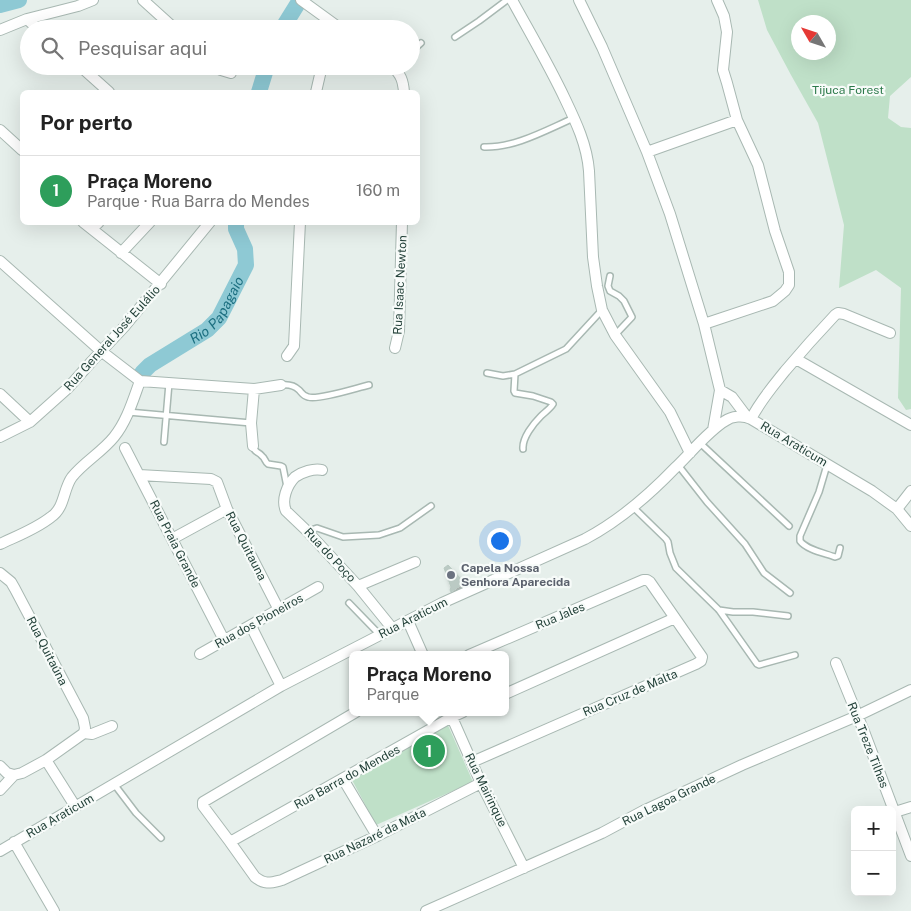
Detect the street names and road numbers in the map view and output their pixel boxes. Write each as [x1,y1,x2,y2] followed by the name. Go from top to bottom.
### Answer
[390,235,410,335] street label: Rua Isaac Newton
[61,282,163,393] street label: Rua General José Eulálio
[758,419,830,469] street label: Rua Araticum
[147,498,203,590] street label: Rua Praia Grande
[223,509,269,583] street label: Rua Quitauna
[301,525,359,585] street label: Rua do Poço
[212,591,306,651] street label: Rua dos Pioneiros
[376,595,450,641] street label: Rua Araticum
[533,599,587,633] street label: Rua Jales
[24,614,70,688] street label: Rua Quitaúna
[581,667,679,719] street label: Rua Cruz de Malta
[844,700,892,790] street label: Rua Treze Tilhas
[292,742,402,812] street label: Rua Barra do Mendes
[462,751,510,829] street label: Rua Mairinque
[620,771,718,829] street label: Rua Lagoa Grande
[24,791,96,841] street label: Rua Araticum
[322,805,428,867] street label: Rua Nazaré da Mata

